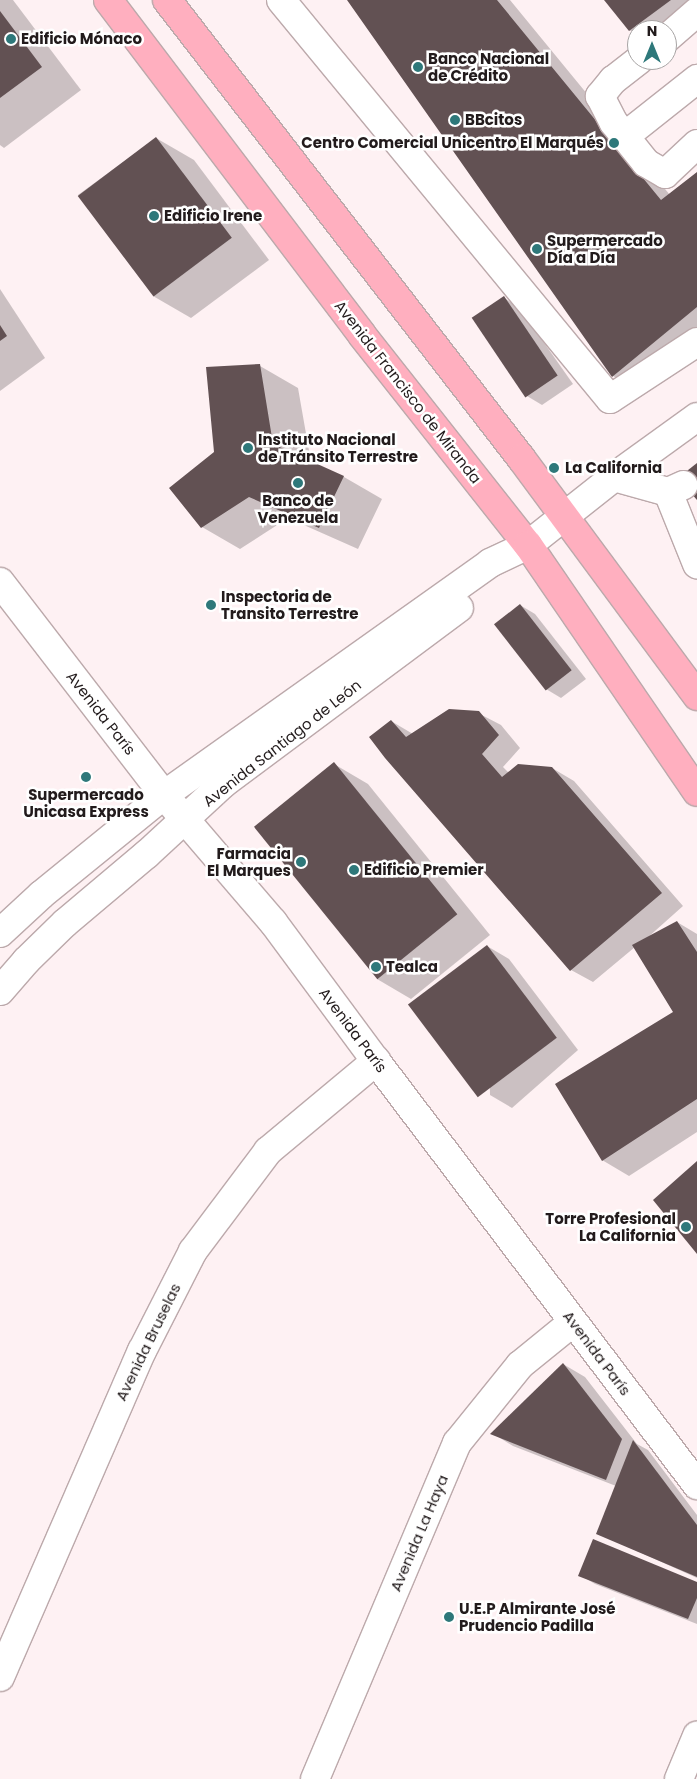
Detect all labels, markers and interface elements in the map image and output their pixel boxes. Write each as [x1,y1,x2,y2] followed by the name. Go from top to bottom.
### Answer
[627,20,677,70] north arrow
[647,21,657,41] text: N
[21,30,142,48] place label: Edificio Mónaco
[5,33,17,45] marker: Edificio Mónaco
[428,49,549,84] place label: Banco Nacional de Crédito
[412,61,424,73] marker: Banco Nacional de Crédito
[465,111,522,129] place label: BBcitos
[449,114,461,126] marker: BBcitos
[301,134,604,152] place label: Centro Comercial Unicentro El Marqués
[608,137,620,149] marker: Centro Comercial Unicentro El Marqués
[164,207,262,225] place label: Edificio Irene
[148,210,160,222] marker: Edificio Irene
[547,231,663,266] place label: Supermercado Día a Día
[531,243,543,255] marker: Supermercado Día a Día
[331,297,485,487] street label: Avenida Francisco de Miranda
[258,430,418,465] place label: Instituto Nacional de Tránsito Terrestre
[242,442,254,454] marker: Instituto Nacional de Tránsito Terrestre
[565,459,662,477] place label: La California
[547,461,561,475] marker: La California
[292,477,304,489] marker: Banco de Venezuela
[258,491,338,526] place label: Banco de Venezuela
[221,587,359,622] place label: Inspectoria de Transito Terrestre
[205,599,217,611] marker: Inspectoria de Transito Terrestre
[63,668,139,758] street label: Avenida París
[199,676,365,810] street label: Avenida Santiago de León
[80,771,92,783] marker: Supermercado Unicasa Express
[23,785,149,820] place label: Supermercado Unicasa Express
[207,844,291,879] place label: Farmacia El Marques
[295,856,307,868] marker: Farmacia El Marques
[364,861,484,879] place label: Edificio Premier
[348,864,360,876] marker: Edificio Premier
[386,958,438,976] place label: Tealca
[370,961,382,973] marker: Tealca
[315,984,391,1076] street label: Avenida París
[545,1209,676,1244] place label: Torre Profesional La California
[680,1221,692,1233] marker: Torre Profesional La California
[112,1280,184,1404] street label: Avenida Bruselas
[559,1307,635,1399] street label: Avenida París
[386,1472,452,1594] street label: Avenida La Haya
[459,1599,616,1634] place label: U.E.P Almirante José Prudencio Padilla
[443,1611,455,1623] marker: U.E.P Almirante José Prudencio Padilla

